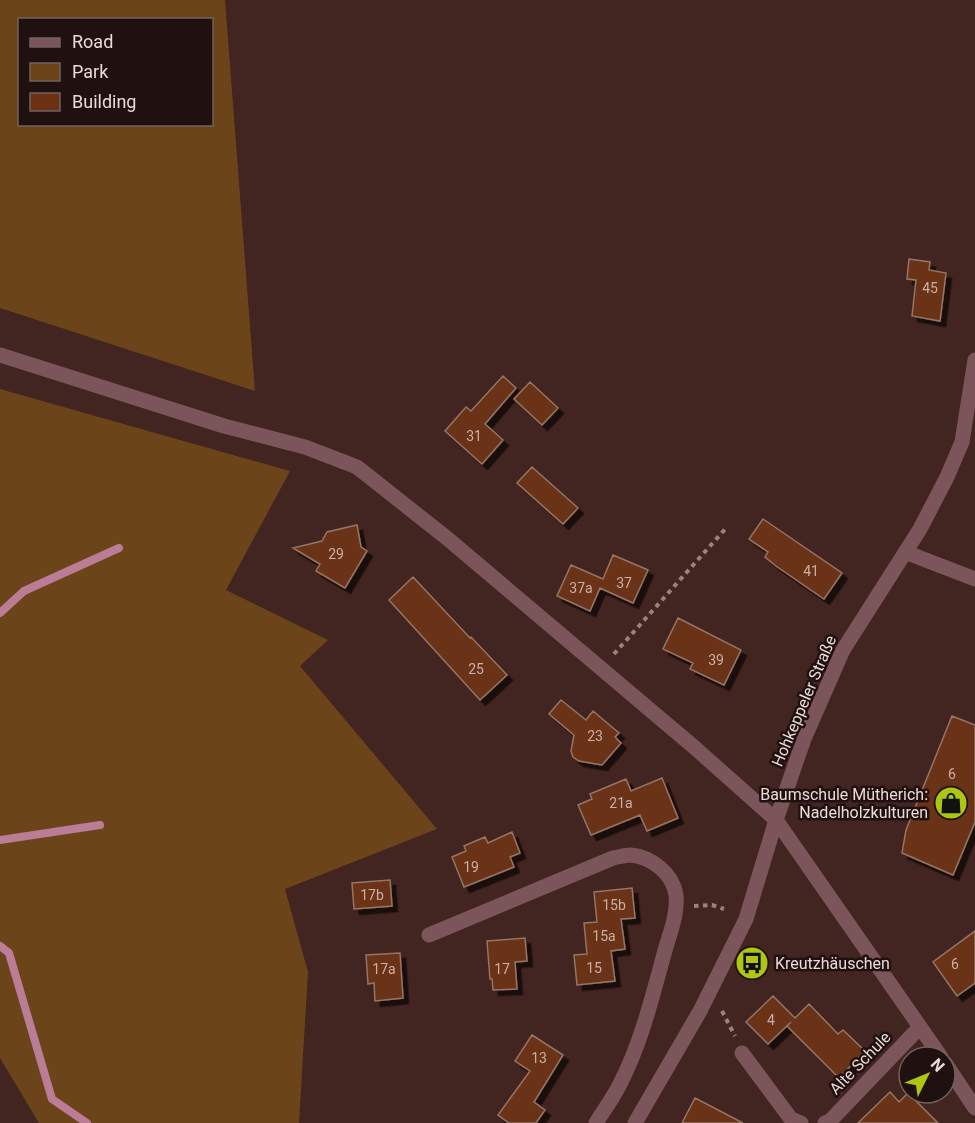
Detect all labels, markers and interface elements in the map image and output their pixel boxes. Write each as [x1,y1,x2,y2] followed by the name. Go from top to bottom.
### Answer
[18,18,213,126] legend
[72,31,113,52] text: Road
[72,61,109,82] text: Park
[72,91,136,112] text: Building
[922,280,938,296] house number: 45
[466,428,482,444] house number: 31
[328,546,344,562] house number: 29
[803,563,819,579] house number: 41
[616,575,632,591] house number: 37
[569,580,593,596] house number: 37a
[768,633,840,769] street label: Hohkeppeler Straße
[708,652,724,668] house number: 39
[468,661,484,677] house number: 25
[587,728,603,744] house number: 23
[948,766,956,782] house number: 6
[760,785,928,822] place label: Baumschule Mütherich: Nadelholzkulturen
[933,785,969,821] shop icon: Baumschule Mütherich: Nadelholzkulturen
[609,795,633,811] house number: 21a
[463,859,479,875] house number: 19
[360,887,384,903] house number: 17b
[602,897,626,913] house number: 15b
[592,928,616,944] house number: 15a
[734,945,770,981] bus stop icon: Kreutzhäuschen
[775,954,890,973] place label: Kreutzhäuschen
[951,956,959,972] house number: 6
[586,960,602,976] house number: 15
[372,961,396,977] house number: 17a
[494,961,510,977] house number: 17
[767,1012,775,1028] house number: 4
[825,1028,895,1098] street label: Alte Schule
[897,1045,957,1105] north arrow
[531,1050,547,1066] house number: 13
[927,1055,948,1076] text: N

